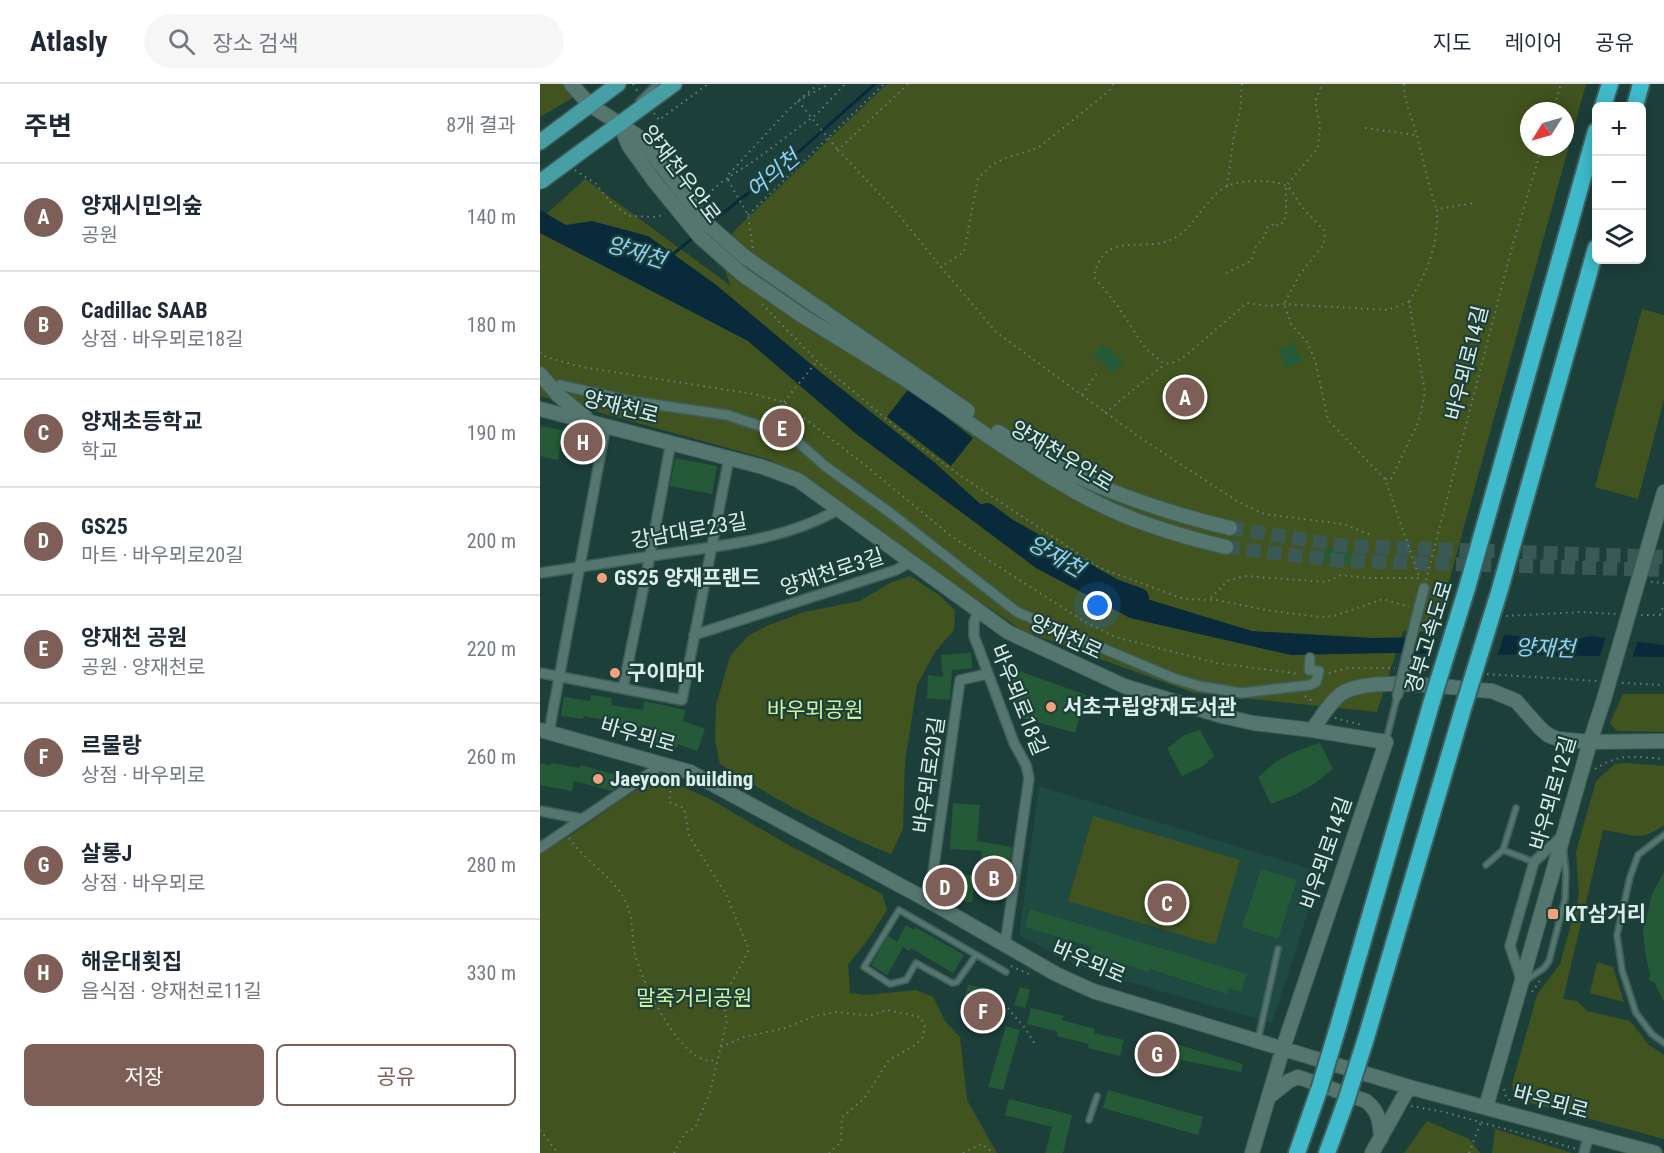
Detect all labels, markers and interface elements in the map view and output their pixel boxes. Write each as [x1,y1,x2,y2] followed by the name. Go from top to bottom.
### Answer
[144,14,564,68] search box
[30,25,108,58] text: Atlasly
[165,25,198,58] icon: search
[213,31,299,56] text: 장소 검색
[1433,31,1471,55] text: 지도
[1504,31,1562,55] text: 레이어
[1595,31,1634,55] text: 공유
[1520,102,1574,156] north arrow
[1592,102,1646,264] map controls
[1592,102,1646,156] button: +
[24,111,72,141] text: 주변
[446,113,516,137] text: 8개 결과
[637,120,725,228] street label: 양재천우안로
[742,143,806,203] water label: 여의천
[1592,156,1646,210] button: −
[81,193,202,218] text: 양재시민의숲
[38,205,49,229] text: A
[467,205,516,229] text: 140 m
[1592,210,1646,264] button: layers
[81,223,118,247] text: 공원
[603,231,671,274] water label: 양재천
[81,298,207,323] text: Cadillac SAAB
[1441,303,1493,423] street label: 바우뫼로14길
[38,313,49,337] text: B
[467,313,516,337] text: 180 m
[81,327,244,351] text: 상점 · 바우뫼로18길
[1166,374,1204,420] pin: A
[581,386,661,428] street label: 양재천로
[762,406,802,450] pin: E
[81,409,202,434] text: 양재초등학교
[1006,416,1118,496] street label: 양재천우안로
[564,420,603,464] pin: H
[38,421,49,445] text: C
[467,421,516,445] text: 190 m
[81,439,118,463] text: 학교
[629,509,749,553] street label: 강남대로23길
[81,514,128,539] text: GS25
[38,529,49,553] text: D
[467,529,516,553] text: 200 m
[1023,530,1091,583] water label: 양재천
[81,543,244,567] text: 마트 · 바우뫼로20길
[777,544,887,600] street label: 양재천로3길
[614,566,760,590] place label: GS25 양재프랜드
[595,571,609,585] marker: GS25 양재프랜드
[1401,578,1457,696] street label: 경부고속도로
[1083,591,1112,620] your location
[1026,610,1106,664] street label: 양재천로
[81,625,187,650] text: 양재천 공원
[1514,634,1579,662] water label: 양재천
[39,637,48,661] text: E
[467,637,516,661] text: 220 m
[986,641,1052,759] street label: 바우뫼로18길
[81,655,205,679] text: 공원 · 양재천로
[627,661,704,685] place label: 구이마마
[608,666,622,680] marker: 구이마마
[1063,695,1237,719] place label: 서초구립양재도서관
[767,698,863,722] park label: 바우뫼공원
[1044,700,1058,714] marker: 서초구립양재도서관
[598,713,678,757] street label: 바우뫼로
[909,715,949,835] street label: 바우뫼로20길
[81,733,142,758] text: 르물랑
[1525,733,1581,853] street label: 바우뫼로12길
[39,745,48,769] text: F
[467,745,516,769] text: 260 m
[81,763,205,787] text: 상점 · 바우뫼로
[610,767,753,791] place label: Jaeyoon building
[591,772,605,786] marker: Jaeyoon building
[1296,794,1356,912] street label: 비우뫼로14길
[81,841,132,866] text: 살롱J
[38,853,49,877] text: G
[467,853,516,877] text: 280 m
[974,856,1014,900] pin: B
[926,864,964,910] pin: D
[81,871,205,895] text: 상점 · 바우뫼로
[1148,880,1186,926] pin: C
[1565,902,1646,926] place label: KT삼거리
[1546,907,1560,921] marker: KT삼거리
[1049,936,1129,988] street label: 바우뫼로
[81,949,182,974] text: 해운대횟집
[37,961,50,985] text: H
[467,961,516,985] text: 330 m
[81,979,262,1003] text: 음식점 · 양재천로11길
[636,986,752,1010] park label: 말죽거리공원
[964,988,1002,1034] pin: F
[1138,1032,1176,1076] pin: G
[24,1044,264,1106] button: 저장
[276,1044,516,1106] button: 공유
[1511,1080,1591,1124] street label: 바우뫼로

